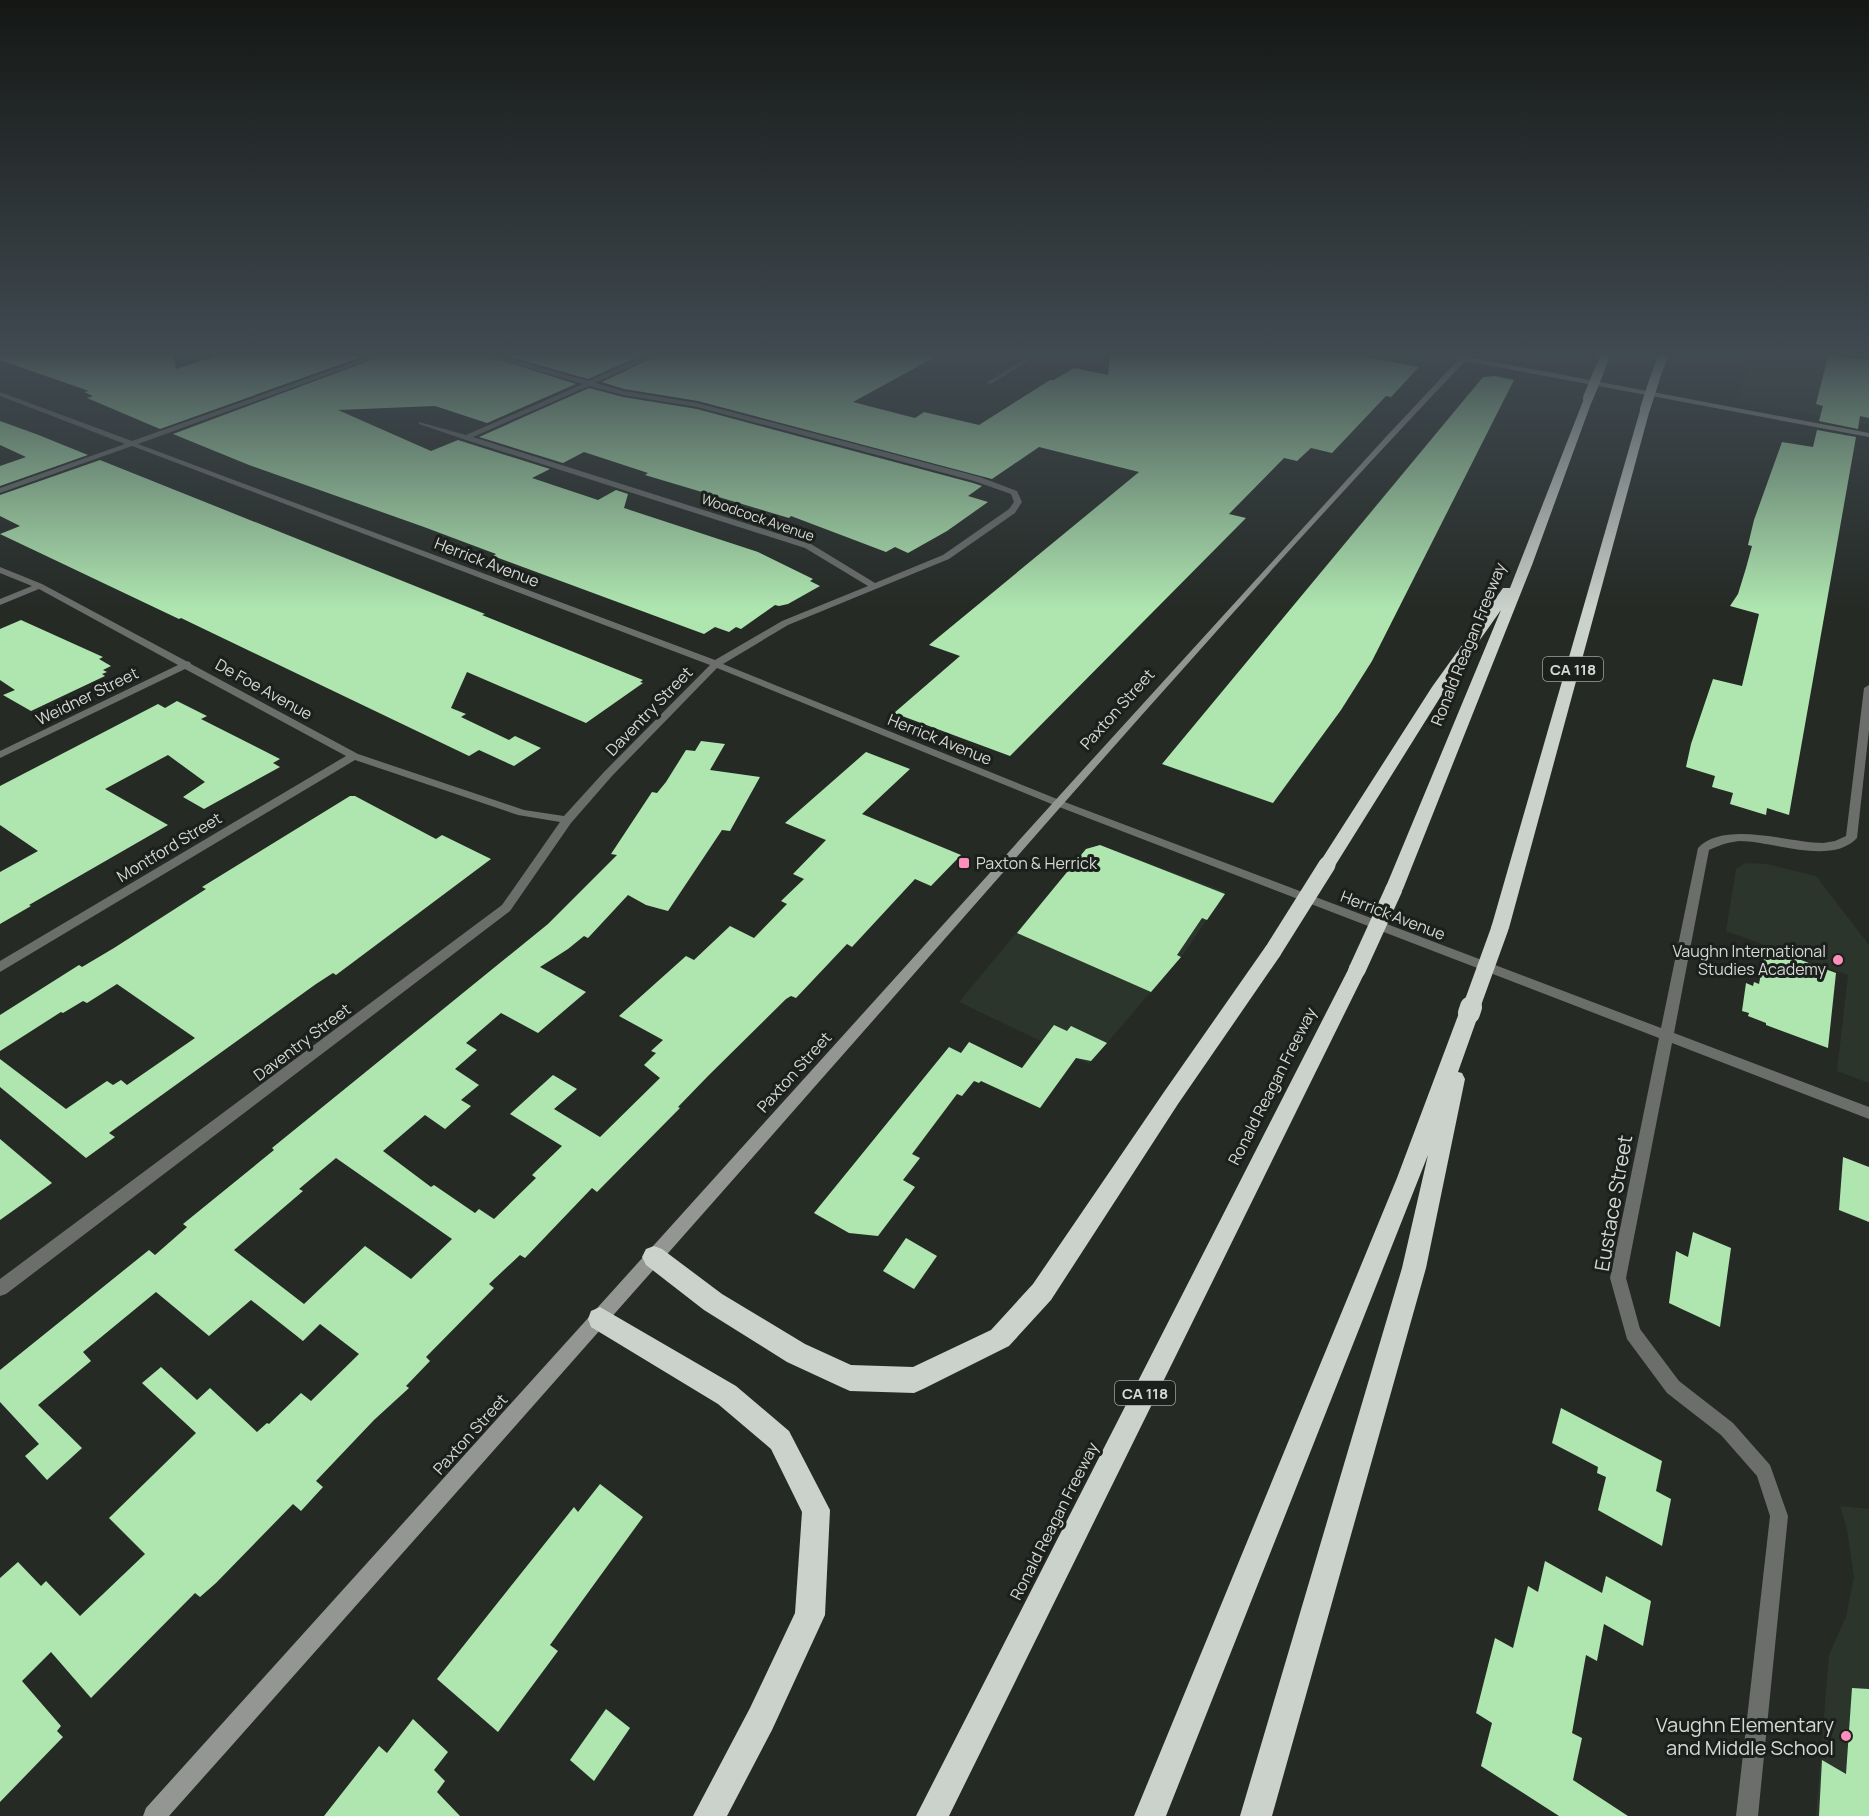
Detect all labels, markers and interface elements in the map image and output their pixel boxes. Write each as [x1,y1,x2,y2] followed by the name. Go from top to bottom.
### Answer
[699,489,817,545] street label: Woodcock Avenue
[432,532,542,592] street label: Herrick Avenue
[1425,559,1511,729] street label: Ronald Reagan Freeway
[211,653,317,725] street label: De Foe Avenue
[1543,657,1603,681] road number: CA 118
[601,661,697,761] street label: Daventry Street
[32,662,142,730] street label: Weidner Street
[1075,664,1159,754] street label: Paxton Street
[885,708,995,770] street label: Herrick Avenue
[112,807,226,887] street label: Montford Street
[976,852,1098,874] place label: Paxton & Herrick
[957,856,971,870] marker: Paxton & Herrick
[1338,885,1448,945] street label: Herrick Avenue
[1672,940,1827,980] place label: Vaughn International Studies Academy
[1831,953,1845,967] marker: Vaughn International Studies Academy
[249,998,355,1086] street label: Daventry Street
[1223,1003,1322,1169] street label: Ronald Reagan Freeway
[752,1027,836,1117] street label: Paxton Street
[1588,1133,1638,1273] street label: Eustace Street
[1115,1381,1175,1405] road number: CA 118
[428,1389,512,1479] street label: Paxton Street
[1005,1438,1104,1604] street label: Ronald Reagan Freeway
[1656,1711,1834,1761] place label: Vaughn Elementary and Middle School
[1839,1729,1853,1743] marker: Vaughn Elementary and Middle School

